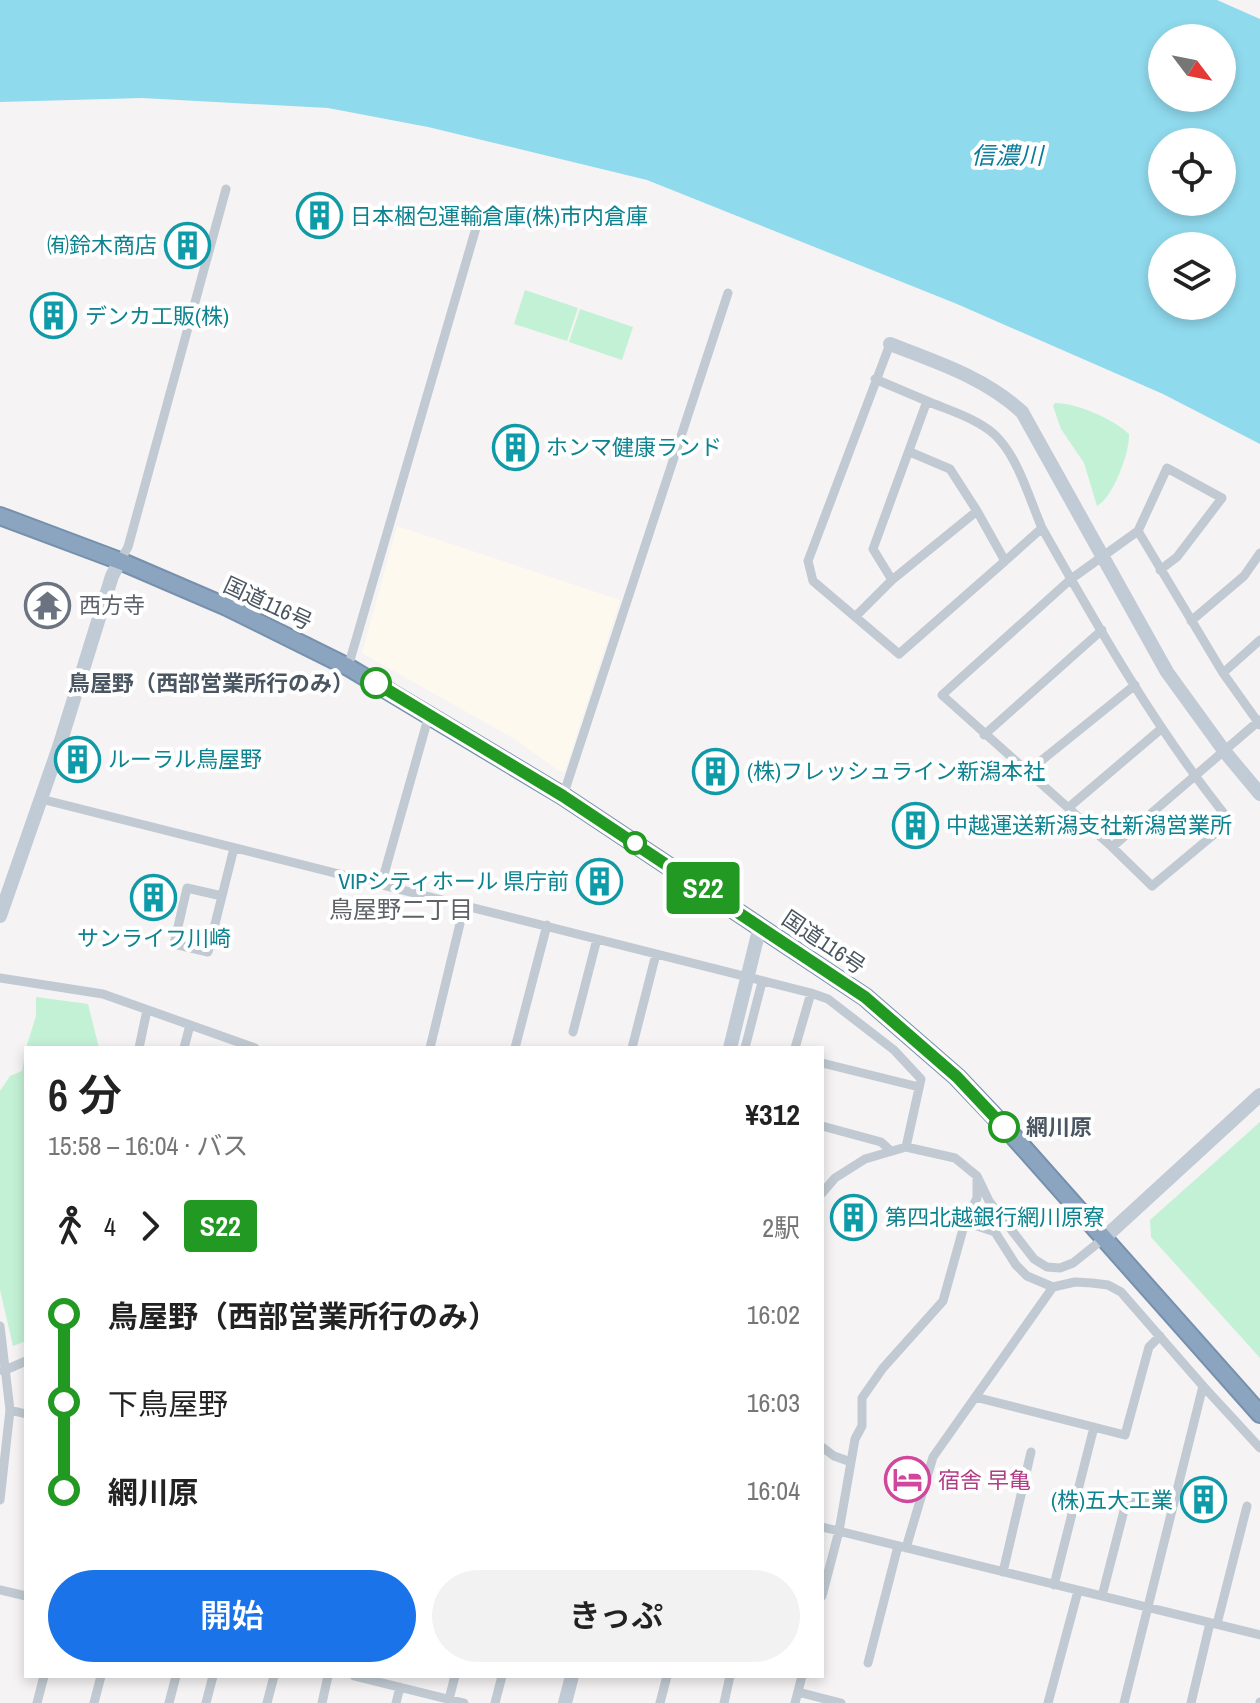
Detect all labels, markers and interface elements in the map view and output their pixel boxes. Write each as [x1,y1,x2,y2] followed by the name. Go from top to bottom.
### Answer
[1148,24,1236,112] north arrow
[1148,24,1236,320] map controls
[1148,128,1236,216] button: locate
[971,139,1046,171] water label: 信濃川
[295,192,343,240] building icon: 日本梱包運輸倉庫(株)市内倉庫
[350,201,648,231] place label: 日本梱包運輸倉庫(株)市内倉庫
[164,221,212,269] building icon: ㈲鈴木商店
[47,230,157,260] place label: ㈲鈴木商店
[1148,232,1236,320] button: layers
[30,292,78,340] building icon: デンカ工販(株)
[85,301,229,331] place label: デンカ工販(株)
[491,423,539,471] building icon: ホンマ健康ランド
[546,432,722,462] place label: ホンマ健康ランド
[219,569,317,637] street label: 国道116号
[24,581,72,629] temple icon: 西方寺
[79,590,145,620] place label: 西方寺
[68,668,354,698] place label: 鳥屋野（西部営業所行のみ）
[361,668,391,698] marker: 鳥屋野（西部営業所行のみ）
[53,735,101,783] building icon: ルーラル鳥屋野
[108,744,262,774] place label: ルーラル鳥屋野
[692,747,740,795] building icon: (株)フレッシュライン新潟本社
[747,756,1045,786] place label: (株)フレッシュライン新潟本社
[891,801,939,849] building icon: 中越運送新潟支社新潟営業所
[946,810,1232,840] place label: 中越運送新潟支社新潟営業所
[624,832,646,854] unlabelled marker
[576,857,624,905] building icon: VIPシティホール 県庁前
[657,862,749,914] line badge: S22
[338,866,569,896] place label: VIPシティホール 県庁前
[683,869,723,907] text: S22
[130,873,178,921] building icon: サンライフ川崎
[329,893,473,925] district label: 鳥屋野二丁目
[776,903,872,981] street label: 国道116号
[77,923,231,953] place label: サンライフ川崎
[48,1065,122,1125] text: 6 分
[745,1094,800,1134] text: ¥312
[989,1112,1019,1142] marker: 網川原
[1026,1112,1092,1142] place label: 網川原
[48,1128,248,1163] text: 15:58 – 16:04 · バス
[830,1193,878,1241] building icon: 第四北越銀行網川原寮
[885,1202,1105,1232] place label: 第四北越銀行網川原寮
[48,1204,92,1248] icon: walk
[128,1204,172,1248] icon: forward
[200,1207,241,1245] text: S22
[104,1209,116,1244] text: 4
[762,1210,800,1245] text: 2駅
[108,1296,498,1336] text: 鳥屋野（西部営業所行のみ）
[747,1297,800,1332] text: 16:02
[108,1384,228,1424] text: 下鳥屋野
[747,1385,800,1420] text: 16:03
[883,1456,931,1504] hotel icon: 宿舎 早亀
[938,1465,1031,1495] place label: 宿舎 早亀
[108,1472,198,1512] text: 網川原
[747,1473,800,1508] text: 16:04
[1180,1476,1228,1524] building icon: (株)五大工業
[1051,1485,1173,1515] place label: (株)五大工業
[48,1570,416,1662] button: 開始
[432,1570,800,1662] button: きっぷ

